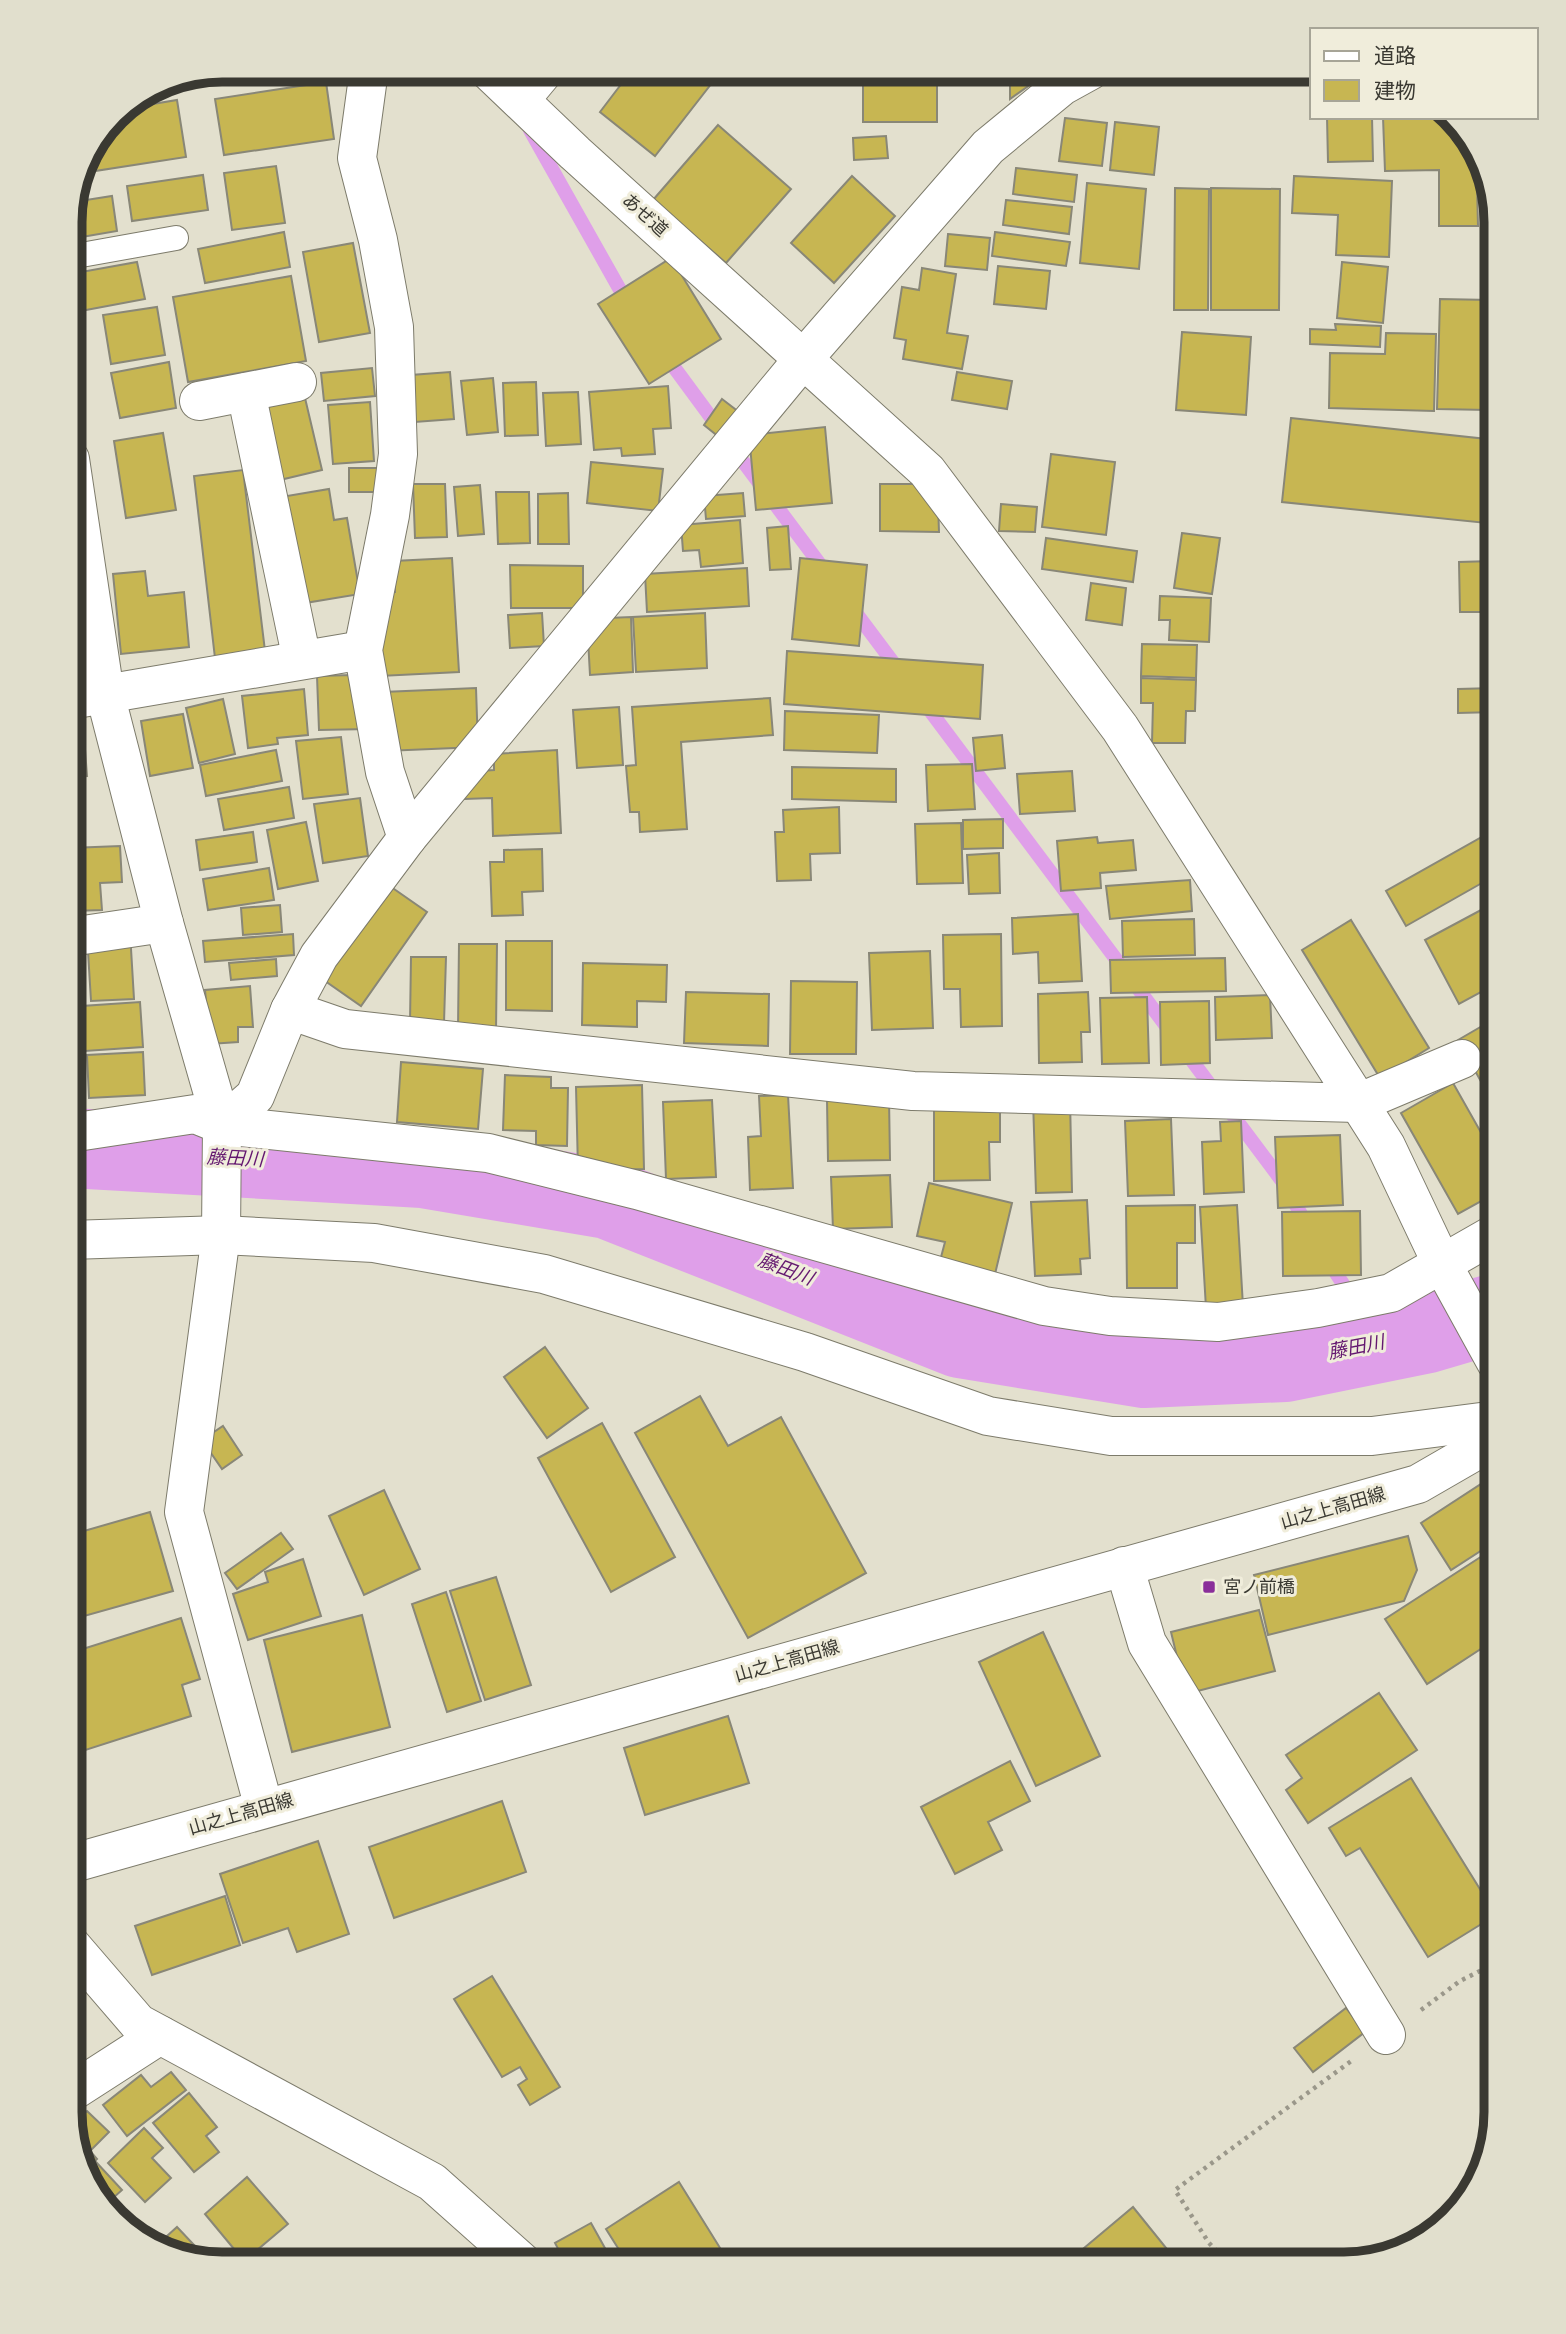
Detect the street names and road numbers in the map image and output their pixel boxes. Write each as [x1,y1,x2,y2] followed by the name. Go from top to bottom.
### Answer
[617,188,673,242] street label: あぜ道
[1278,1482,1388,1534] street label: 山之上高田線
[732,1635,842,1687] street label: 山之上高田線
[186,1788,296,1840] street label: 山之上高田線

